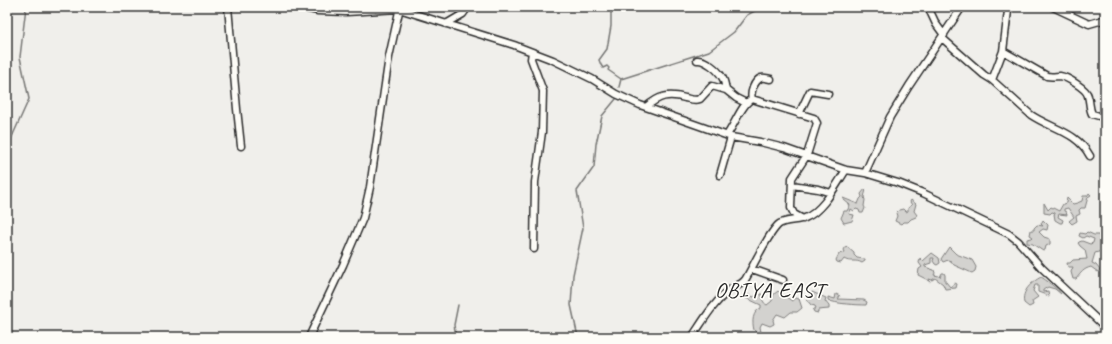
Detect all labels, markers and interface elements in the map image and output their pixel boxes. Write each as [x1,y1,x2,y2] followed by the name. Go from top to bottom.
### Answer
[715,276,829,304] district label: OBIYA EAST

